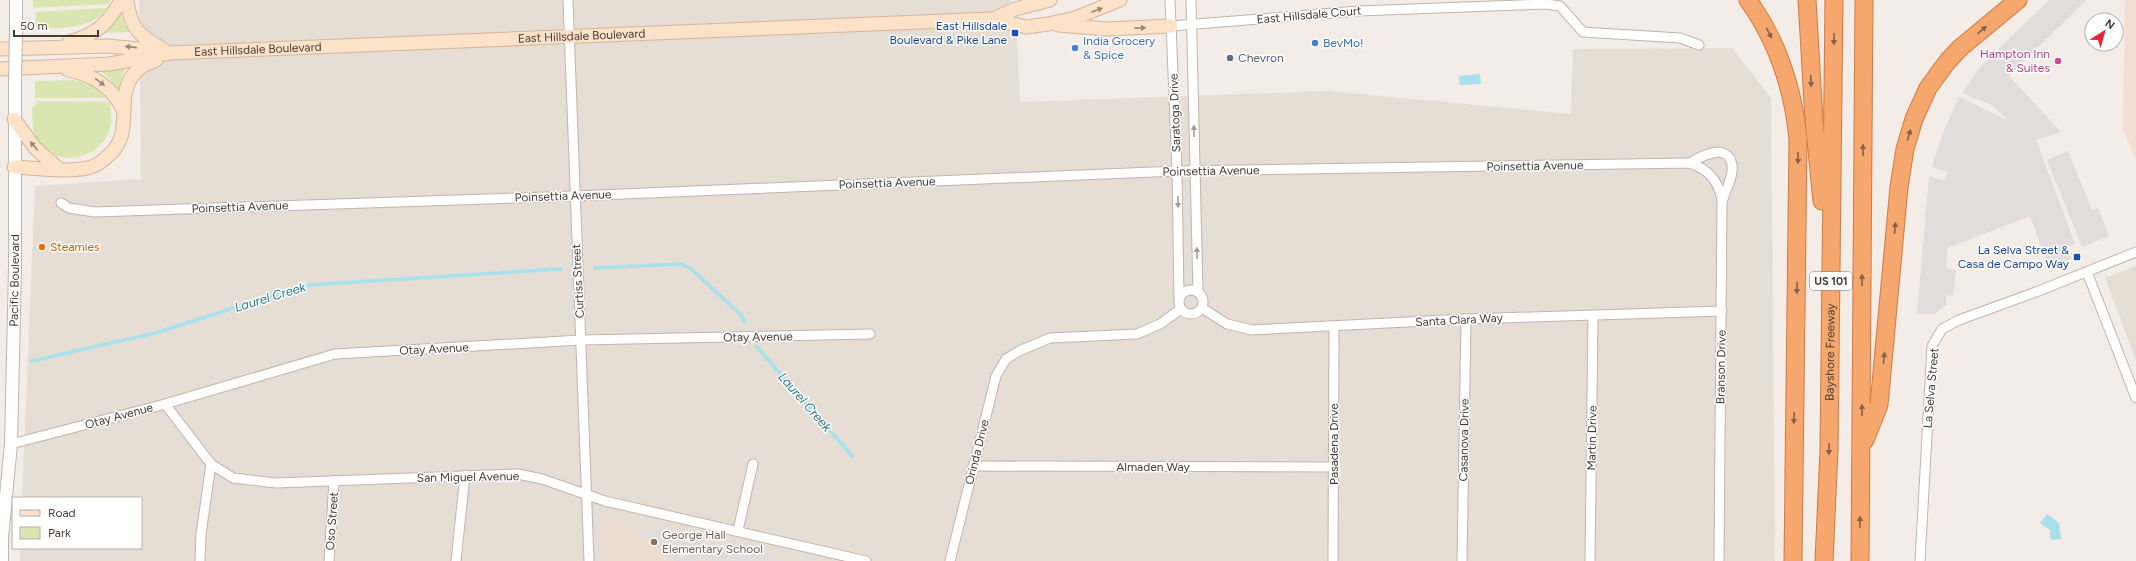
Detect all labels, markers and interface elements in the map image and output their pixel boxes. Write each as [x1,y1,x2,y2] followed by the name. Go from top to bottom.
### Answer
[1256,3,1362,27] street label: East Hillsdale Court
[1091,6,1103,12] one-way arrow
[14,12,98,38] scale bar
[2084,12,2124,52] north arrow
[2102,17,2117,32] text: N
[20,19,48,33] text: 50 m
[889,19,1007,47] place label: East Hillsdale Boulevard & Pike Lane
[1134,24,1146,31] one-way arrow
[1976,25,1987,34] one-way arrow
[517,26,646,46] street label: East Hillsdale Boulevard
[1766,27,1773,39] one-way arrow
[1010,28,1020,38] marker: East Hillsdale Boulevard & Pike Lane
[1831,33,1837,46] one-way arrow
[1083,34,1156,62] place label: India Grocery & Spice
[1323,36,1364,50] place label: BevMo!
[1310,38,1320,48] marker: BevMo!
[194,40,322,59] street label: East Hillsdale Boulevard
[1070,43,1080,53] marker: India Grocery & Spice
[125,44,137,50] one-way arrow
[1980,47,2050,75] place label: Hampton Inn & Suites
[1238,51,1284,65] place label: Chevron
[1225,53,1235,63] marker: Chevron
[2053,56,2063,66] marker: Hampton Inn & Suites
[1167,73,1183,153] street label: Saratoga Drive
[1808,75,1814,88] one-way arrow
[95,78,106,87] one-way arrow
[1191,124,1197,137] one-way arrow
[1906,128,1912,140] one-way arrow
[30,140,39,151] one-way arrow
[1860,143,1866,156] one-way arrow
[1795,152,1801,165] one-way arrow
[1486,158,1584,174] street label: Poinsettia Avenue
[1162,163,1260,179] street label: Poinsettia Avenue
[838,174,936,192] street label: Poinsettia Avenue
[514,187,612,205] street label: Poinsettia Avenue
[1175,196,1181,209] one-way arrow
[191,198,289,216] street label: Poinsettia Avenue
[1892,222,1899,234] one-way arrow
[7,234,22,327] street label: Pacific Boulevard
[50,240,100,254] place label: Steamies
[37,242,47,252] marker: Steamies
[569,243,587,319] street label: Curtiss Street
[1958,243,2070,271] place label: La Selva Street & Casa de Campo Way
[1194,246,1200,259] one-way arrow
[2072,252,2082,262] marker: La Selva Street & Casa de Campo Way
[1810,272,1852,290] road number: US 101
[1859,273,1865,286] one-way arrow
[233,279,308,315] water label: Laurel Creek
[1794,282,1800,295] one-way arrow
[1823,303,1838,401] street label: Bayshore Freeway
[1415,311,1504,329] street label: Santa Clara Way
[723,329,793,345] street label: Otay Avenue
[1713,329,1729,404] street label: Branson Drive
[399,340,470,358] street label: Otay Avenue
[1921,347,1942,429] street label: La Selva Street
[1880,352,1887,364] one-way arrow
[775,369,835,435] water label: Laurel Creek
[1456,398,1472,482] street label: Casanova Drive
[84,400,155,432] street label: Otay Avenue
[1327,403,1341,485] street label: Pasadena Drive
[1858,404,1865,416] one-way arrow
[1584,405,1600,471] street label: Martin Drive
[1791,412,1798,424] one-way arrow
[962,418,992,486] street label: Orinda Drive
[1826,443,1832,456] one-way arrow
[1116,460,1191,474] street label: Almaden Way
[417,469,520,485] street label: San Miguel Avenue
[323,491,341,551] street label: Oso Street
[12,497,142,549] legend
[48,506,76,520] text: Road
[1857,515,1863,528] one-way arrow
[48,526,71,540] text: Park
[662,528,763,556] place label: George Hall Elementary School
[649,537,659,547] marker: George Hall Elementary School

